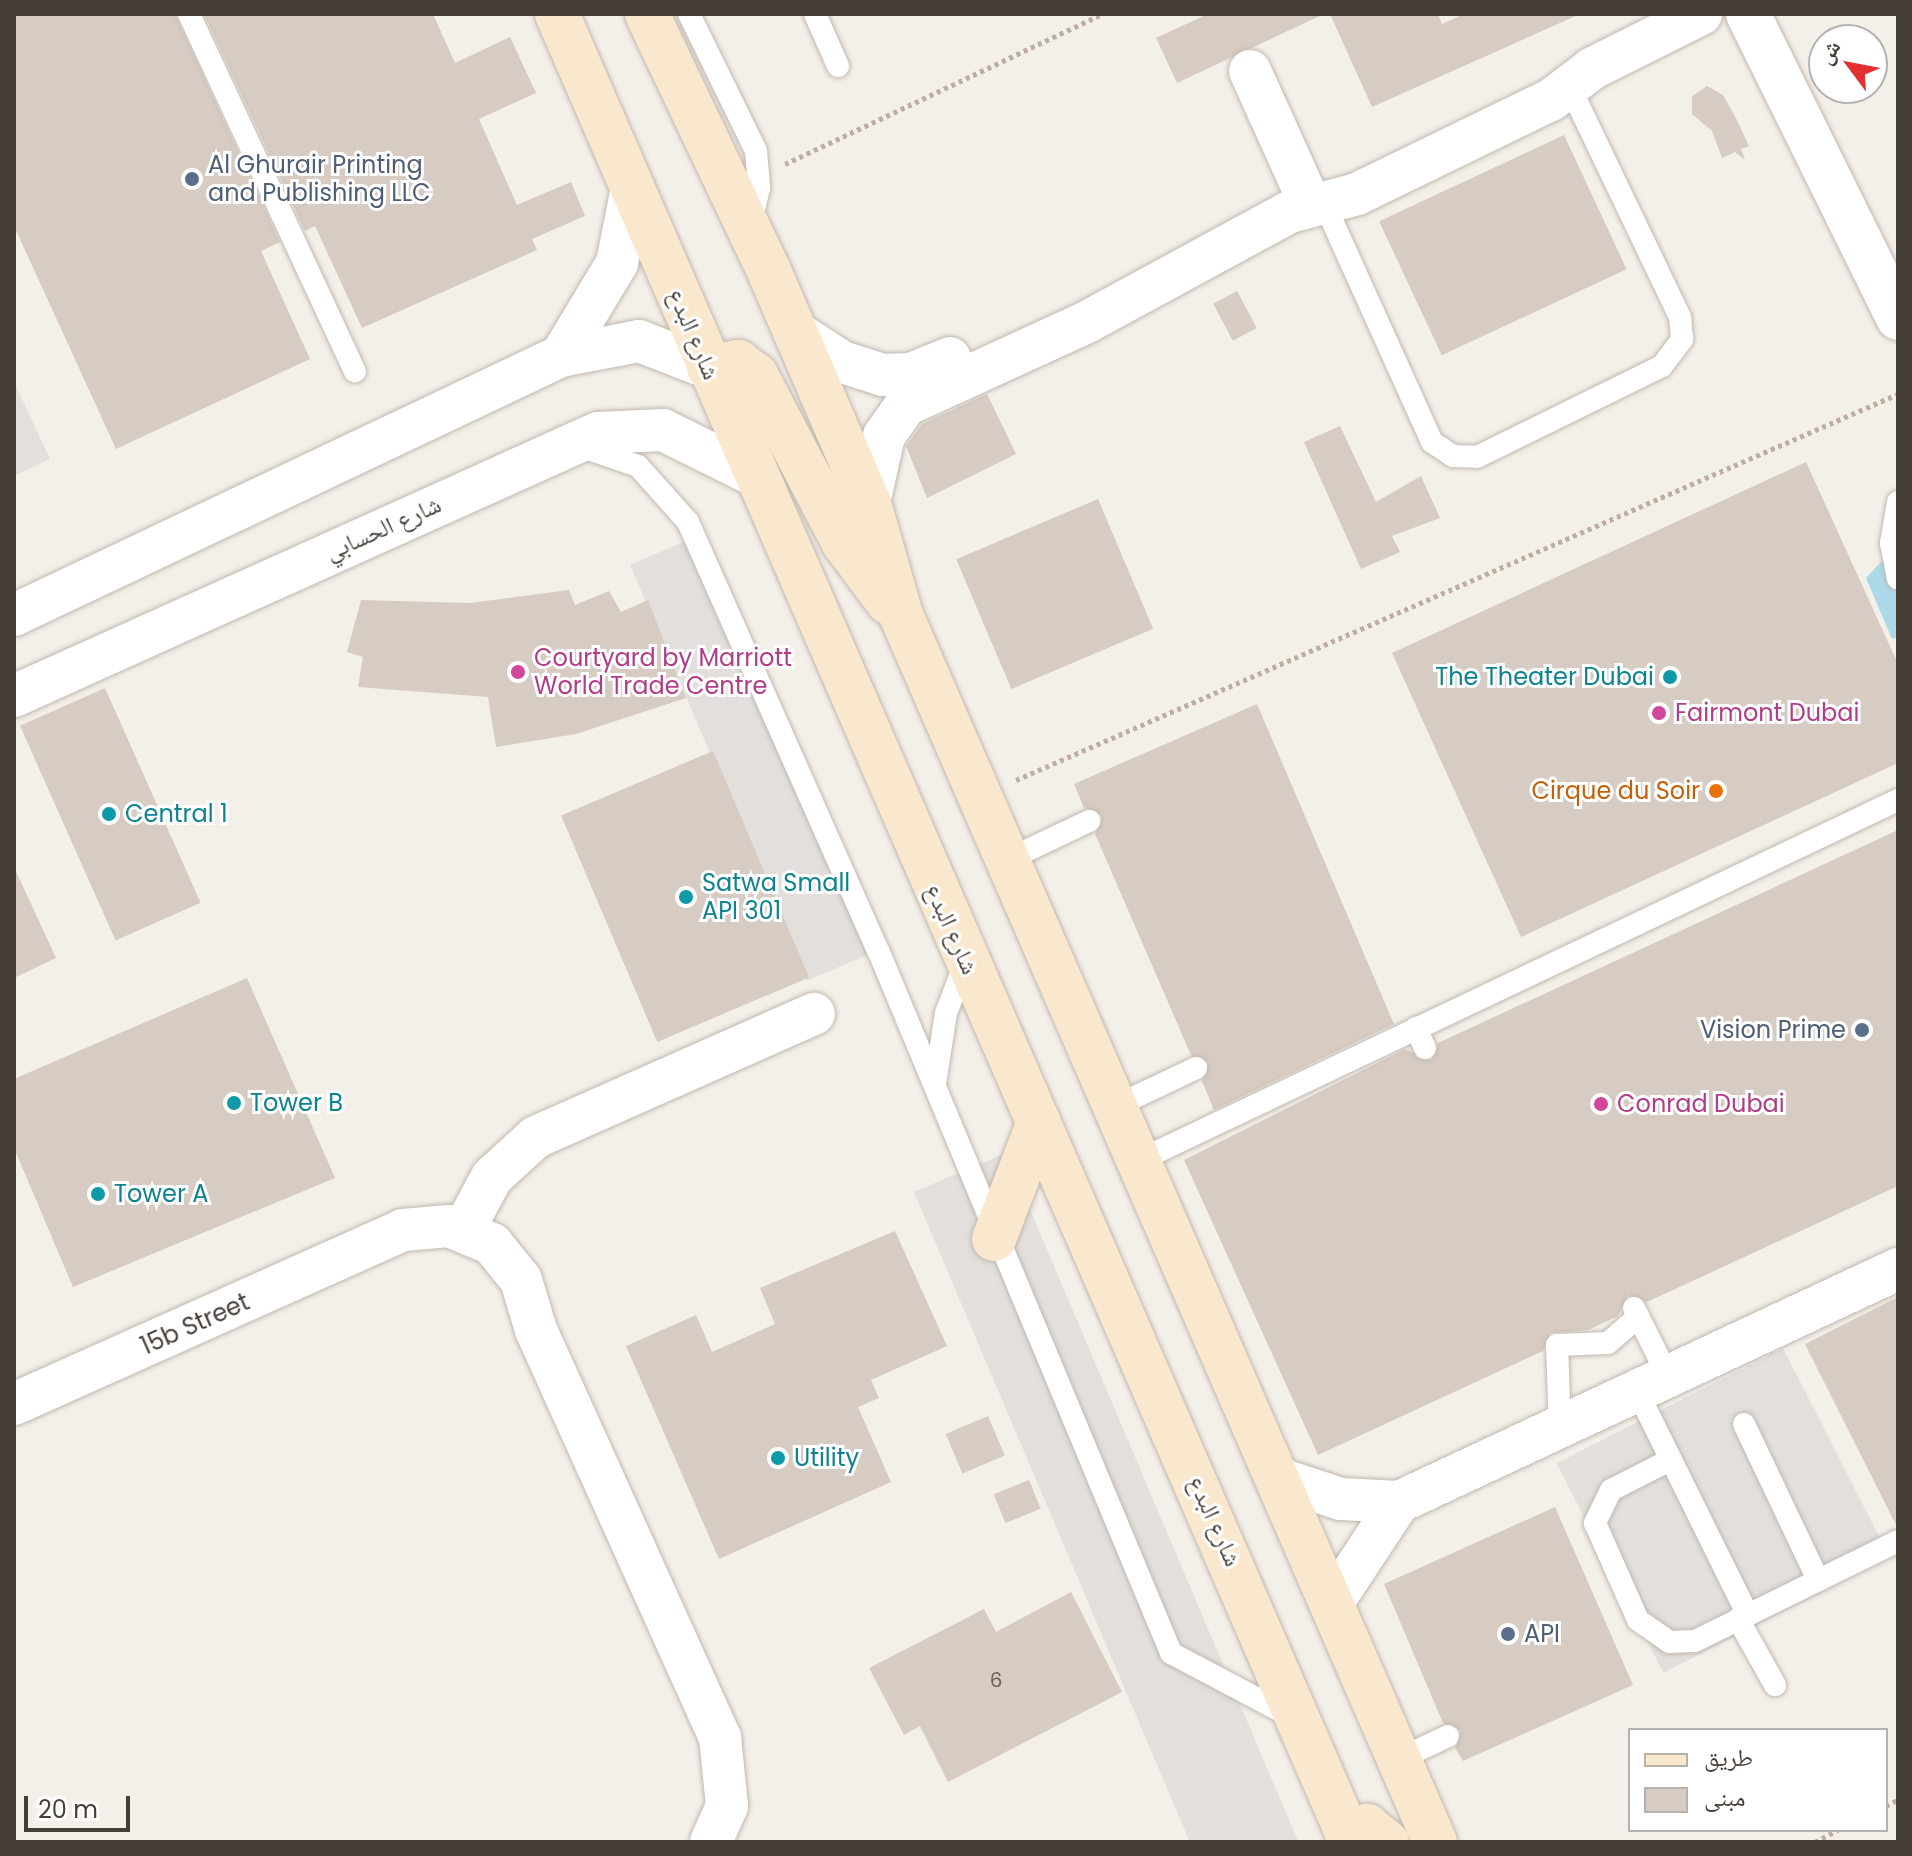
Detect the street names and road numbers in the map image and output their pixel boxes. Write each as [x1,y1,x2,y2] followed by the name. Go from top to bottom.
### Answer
[662,284,726,384] street label: شارع البدع
[321,490,445,566] street label: شارع الحسابي
[919,879,985,979] street label: شارع البدع
[136,1287,254,1361] street label: 15b Street
[1182,1471,1248,1571] street label: شارع البدع

